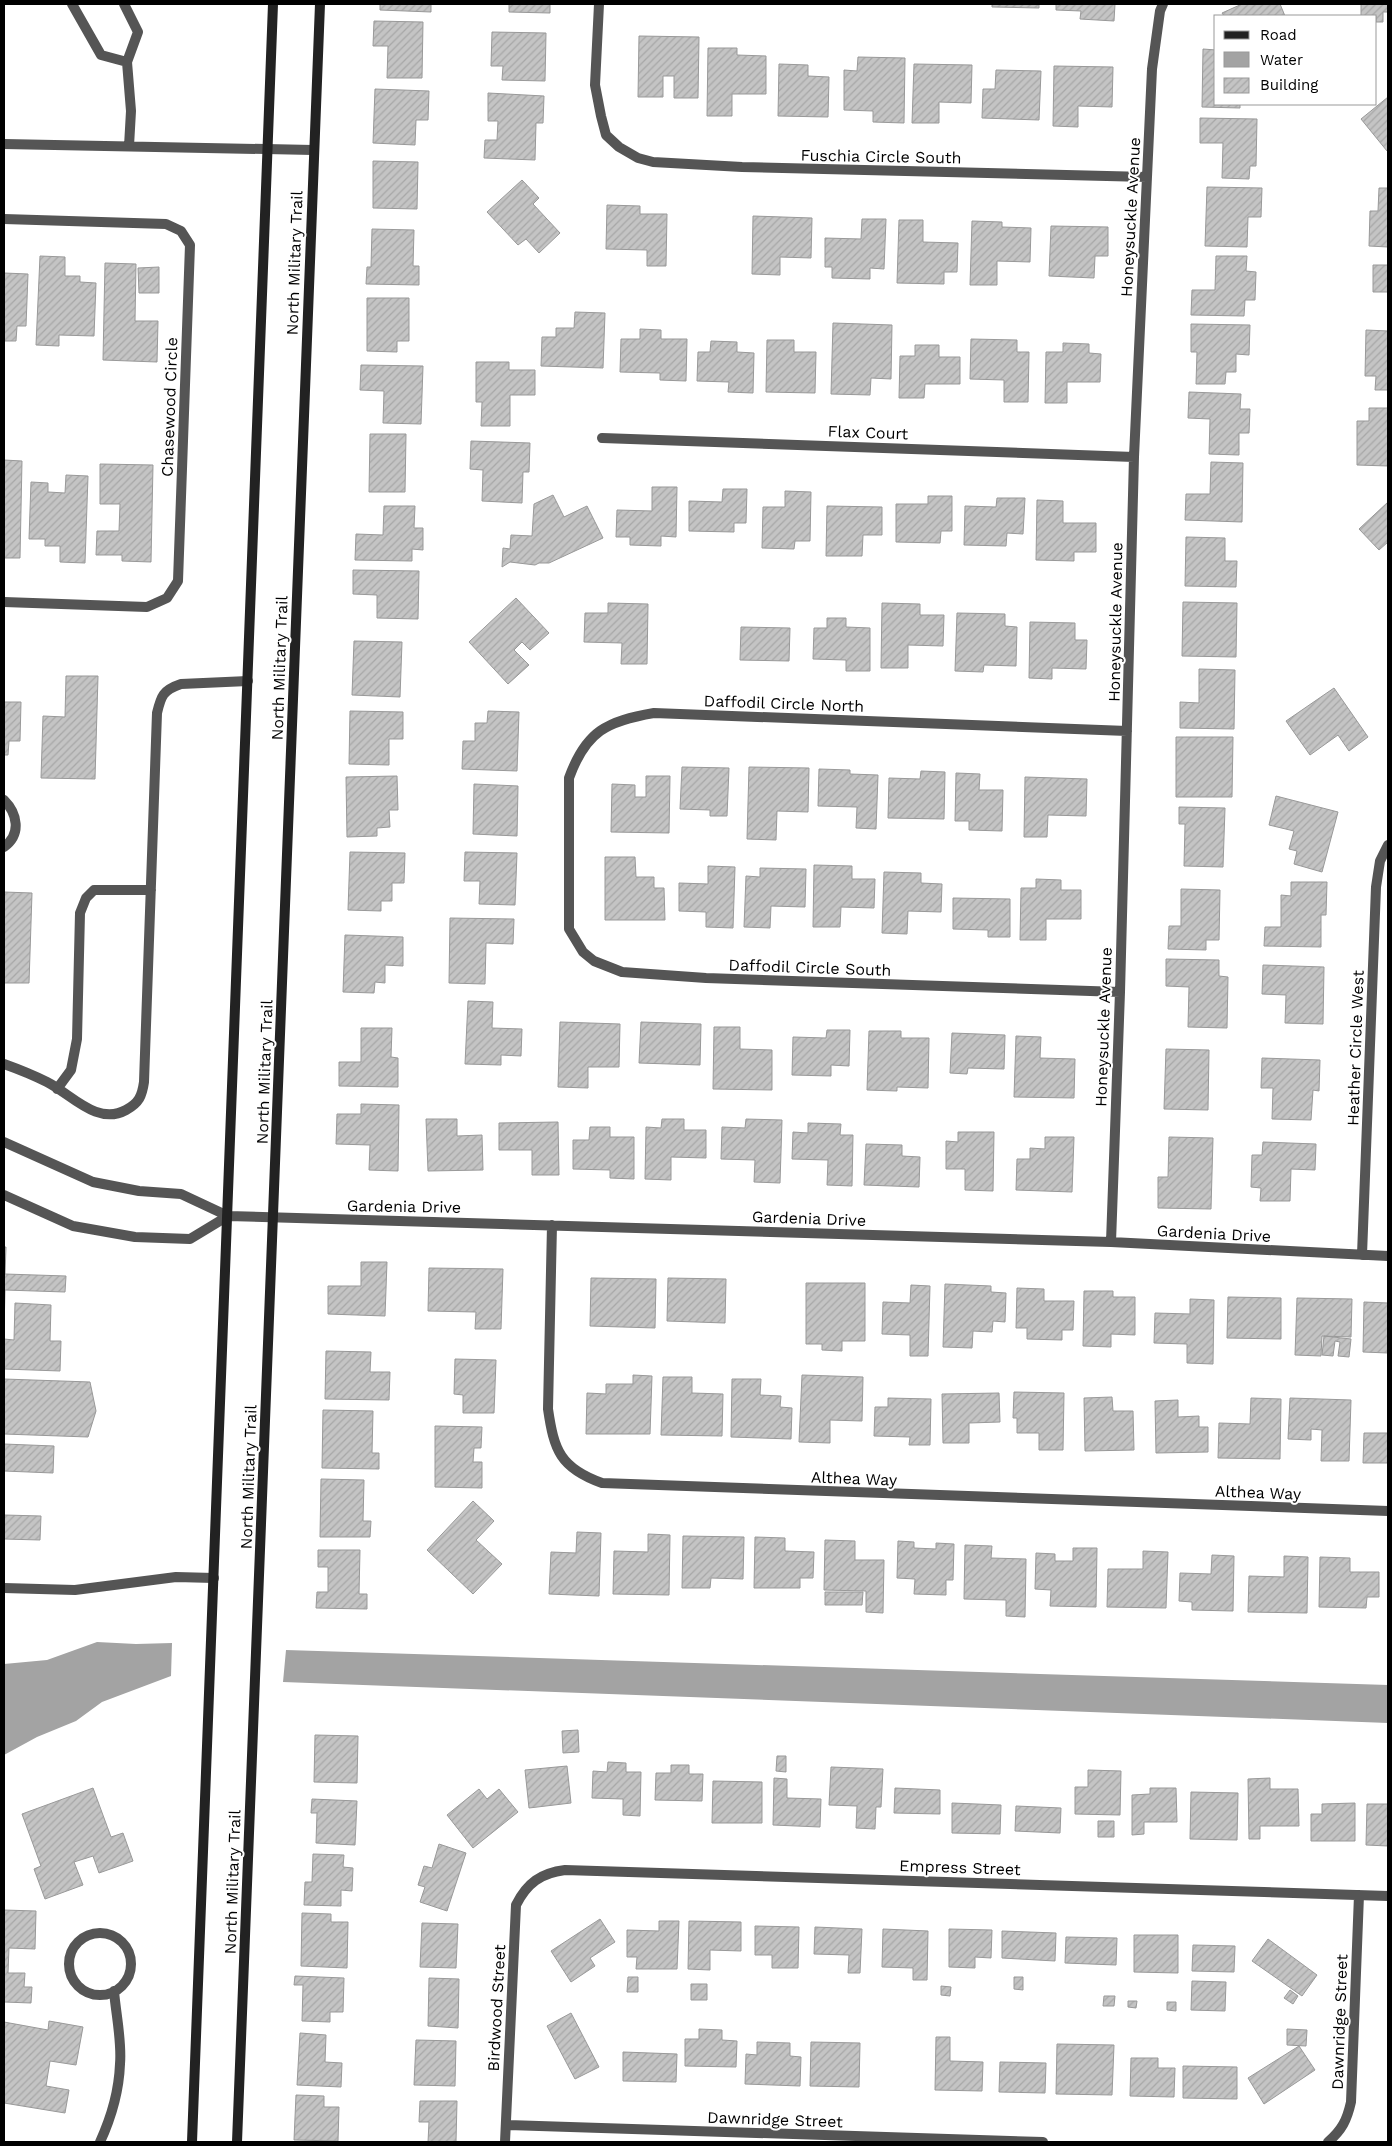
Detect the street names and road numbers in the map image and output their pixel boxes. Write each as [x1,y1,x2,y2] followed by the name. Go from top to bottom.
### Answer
[1117,137,1144,297] street label: Honeysuckle Avenue
[800,146,962,167] street label: Fuschia Circle South
[282,190,307,336] street label: North Military Trail
[158,337,181,477] street label: Chasewood Circle
[827,422,909,443] street label: Flax Court
[1105,542,1126,702] street label: Honeysuckle Avenue
[267,595,292,741] street label: North Military Trail
[703,691,864,716] street label: Daffodil Circle North
[1091,947,1116,1107] street label: Honeysuckle Avenue
[728,955,892,980] street label: Daffodil Circle South
[1343,969,1368,1126] street label: Heather Circle West
[252,999,277,1145] street label: North Military Trail
[347,1196,461,1217] street label: Gardenia Drive
[752,1207,866,1230] street label: Gardenia Drive
[1156,1221,1272,1246] street label: Gardenia Drive
[236,1404,261,1550] street label: North Military Trail
[811,1467,898,1490] street label: Althea Way
[1215,1481,1302,1504] street label: Althea Way
[220,1809,245,1955] street label: North Military Trail
[899,1856,1021,1879] street label: Empress Street
[484,1944,509,2072] street label: Birdwood Street
[1328,1953,1351,2090] street label: Dawnridge Street
[707,2108,844,2131] street label: Dawnridge Street

